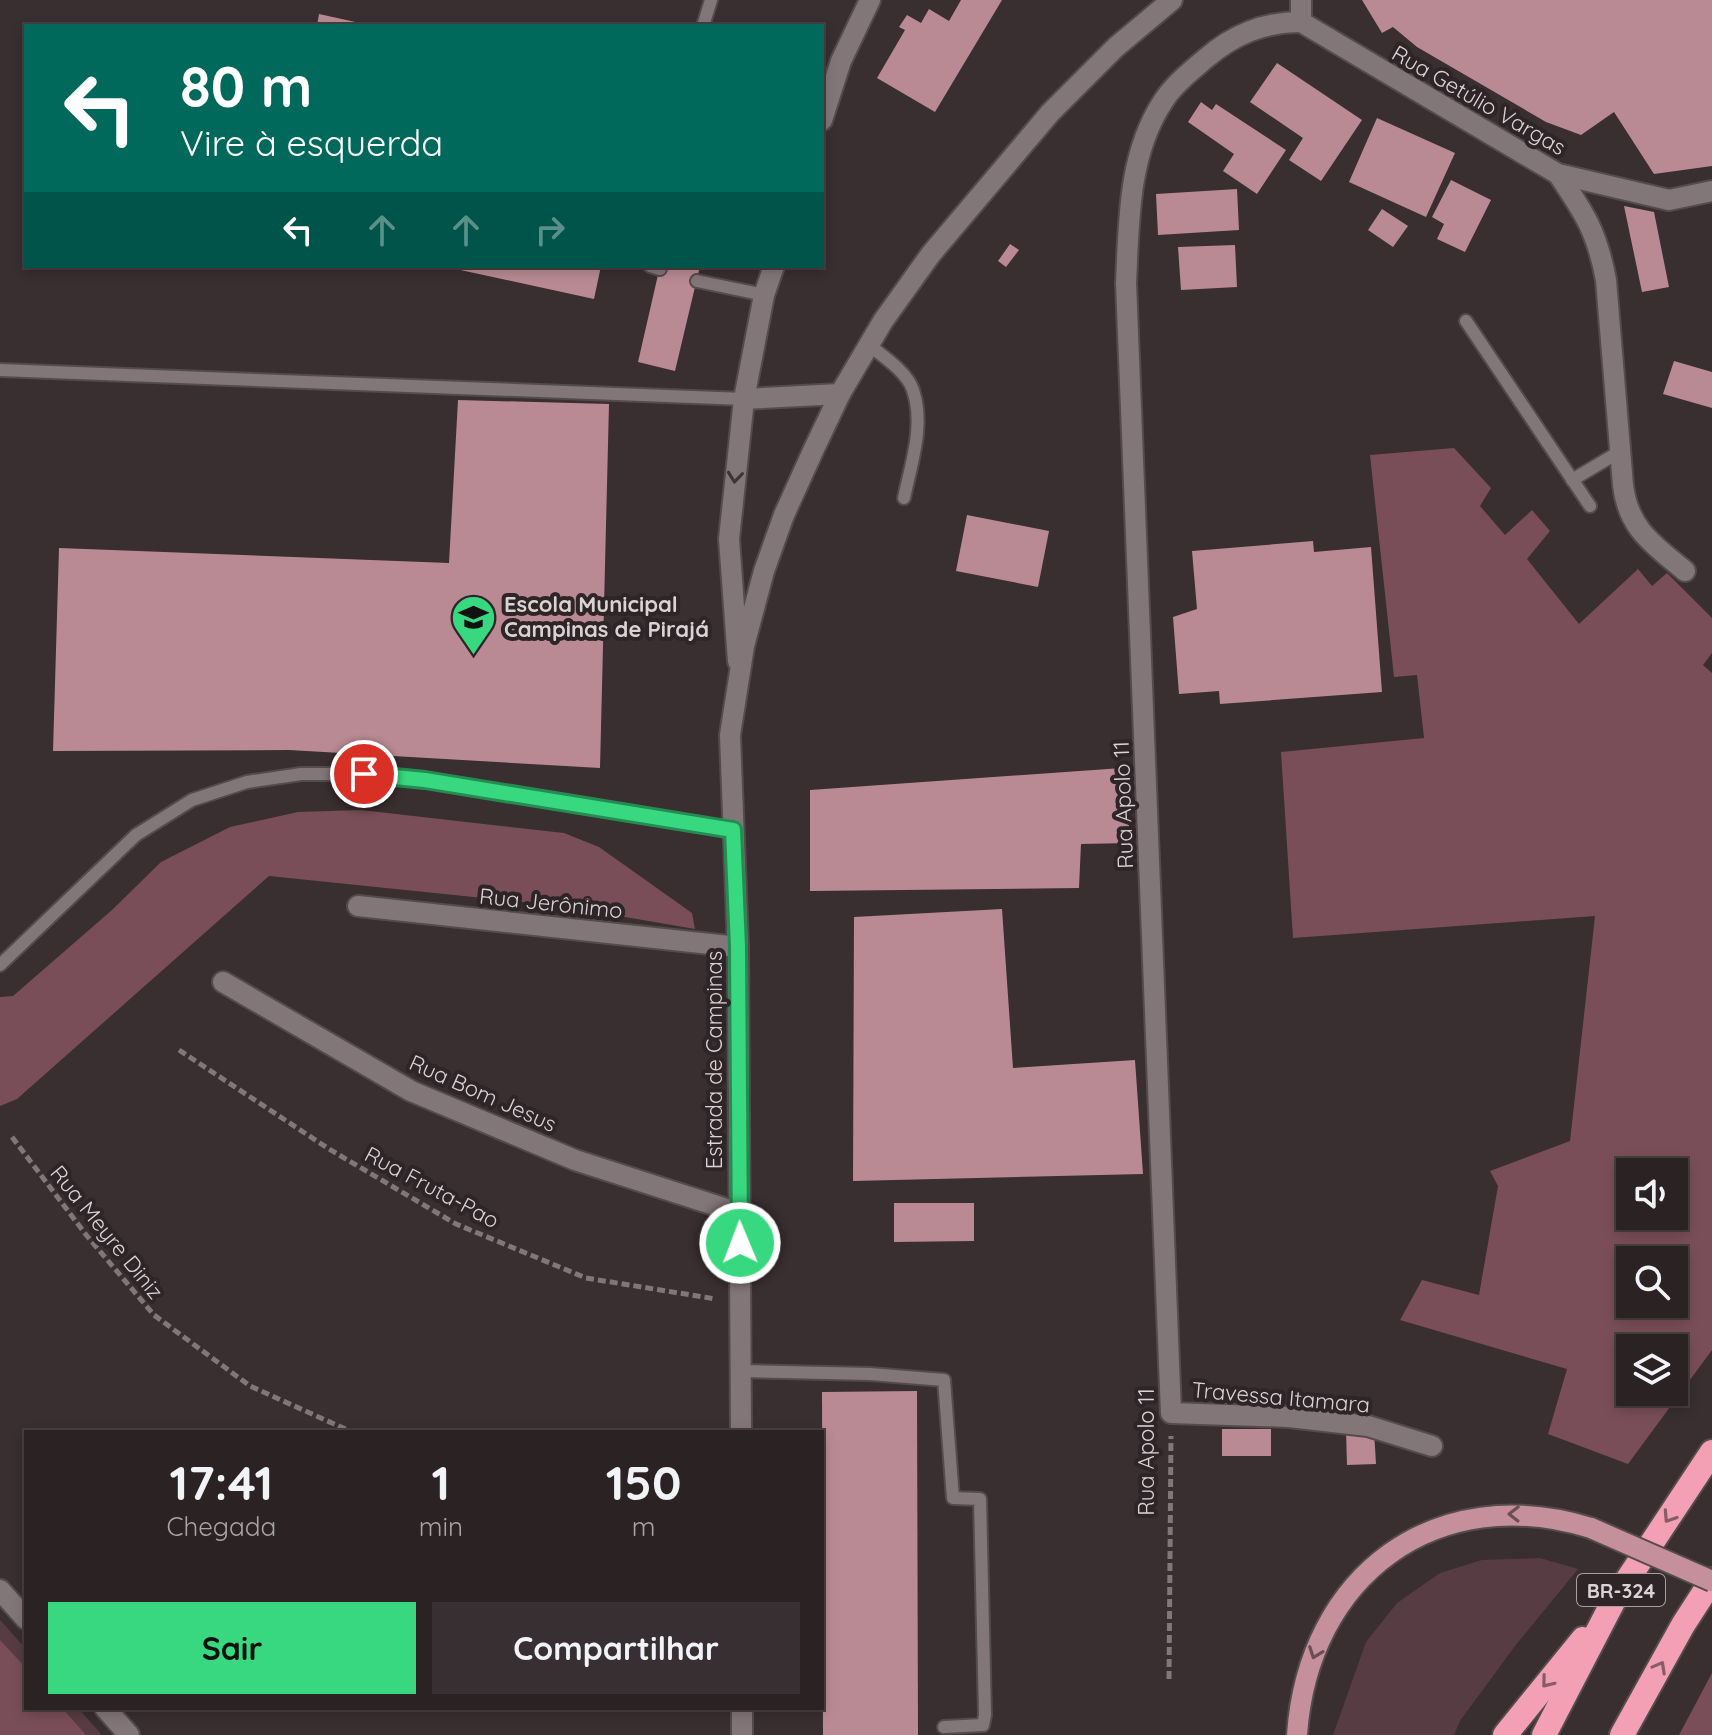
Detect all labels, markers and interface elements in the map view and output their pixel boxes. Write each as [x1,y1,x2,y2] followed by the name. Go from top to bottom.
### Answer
[1387,39,1571,161] street label: Rua Getúlio Vargas
[180,51,312,121] text: 80 m
[48,56,152,160] icon: left
[180,120,443,165] text: Vire à esquerda
[276,208,320,252] icon: left
[360,208,404,252] icon: ahead
[444,208,488,252] icon: ahead
[528,208,572,252] icon: right
[727,471,744,484] one-way arrow
[504,590,709,643] place label: Escola Municipal Campinas de Pirajá
[449,593,497,656] school or university icon: Escola Municipal Campinas de Pirajá
[330,740,398,808] pin
[1107,741,1139,869] street label: Rua Apolo 11
[342,752,386,796] icon: arrive
[478,882,624,924] street label: Rua Jerônimo
[700,951,728,1169] street label: Estrada de Campinas
[405,1048,561,1138] street label: Rua Bom Jesus
[360,1140,504,1234] street label: Rua Fruta-Pao
[1616,1158,1688,1406] map controls
[1616,1158,1688,1230] button: sound
[44,1159,170,1305] street label: Rua Meyre Diniz
[698,1201,782,1285] position arrow
[1616,1246,1688,1318] button: search
[1616,1334,1688,1406] button: layers
[1191,1375,1371,1419] street label: Travessa Itamara
[1132,1388,1160,1516] street label: Rua Apolo 11
[170,1452,273,1512] text: 17:41
[432,1452,450,1512] text: 1
[606,1452,681,1512] text: 150
[1507,1506,1520,1523] one-way arrow
[1664,1508,1679,1523] one-way arrow
[167,1510,276,1543] text: Chegada
[419,1510,463,1543] text: min
[632,1510,655,1543] text: m
[1577,1574,1665,1606] road number: BR-324
[48,1602,416,1694] button: Sair
[432,1602,800,1694] button: Compartilhar
[1308,1646,1325,1660] one-way arrow
[1650,1661,1666,1675] one-way arrow
[1542,1673,1557,1687] one-way arrow

